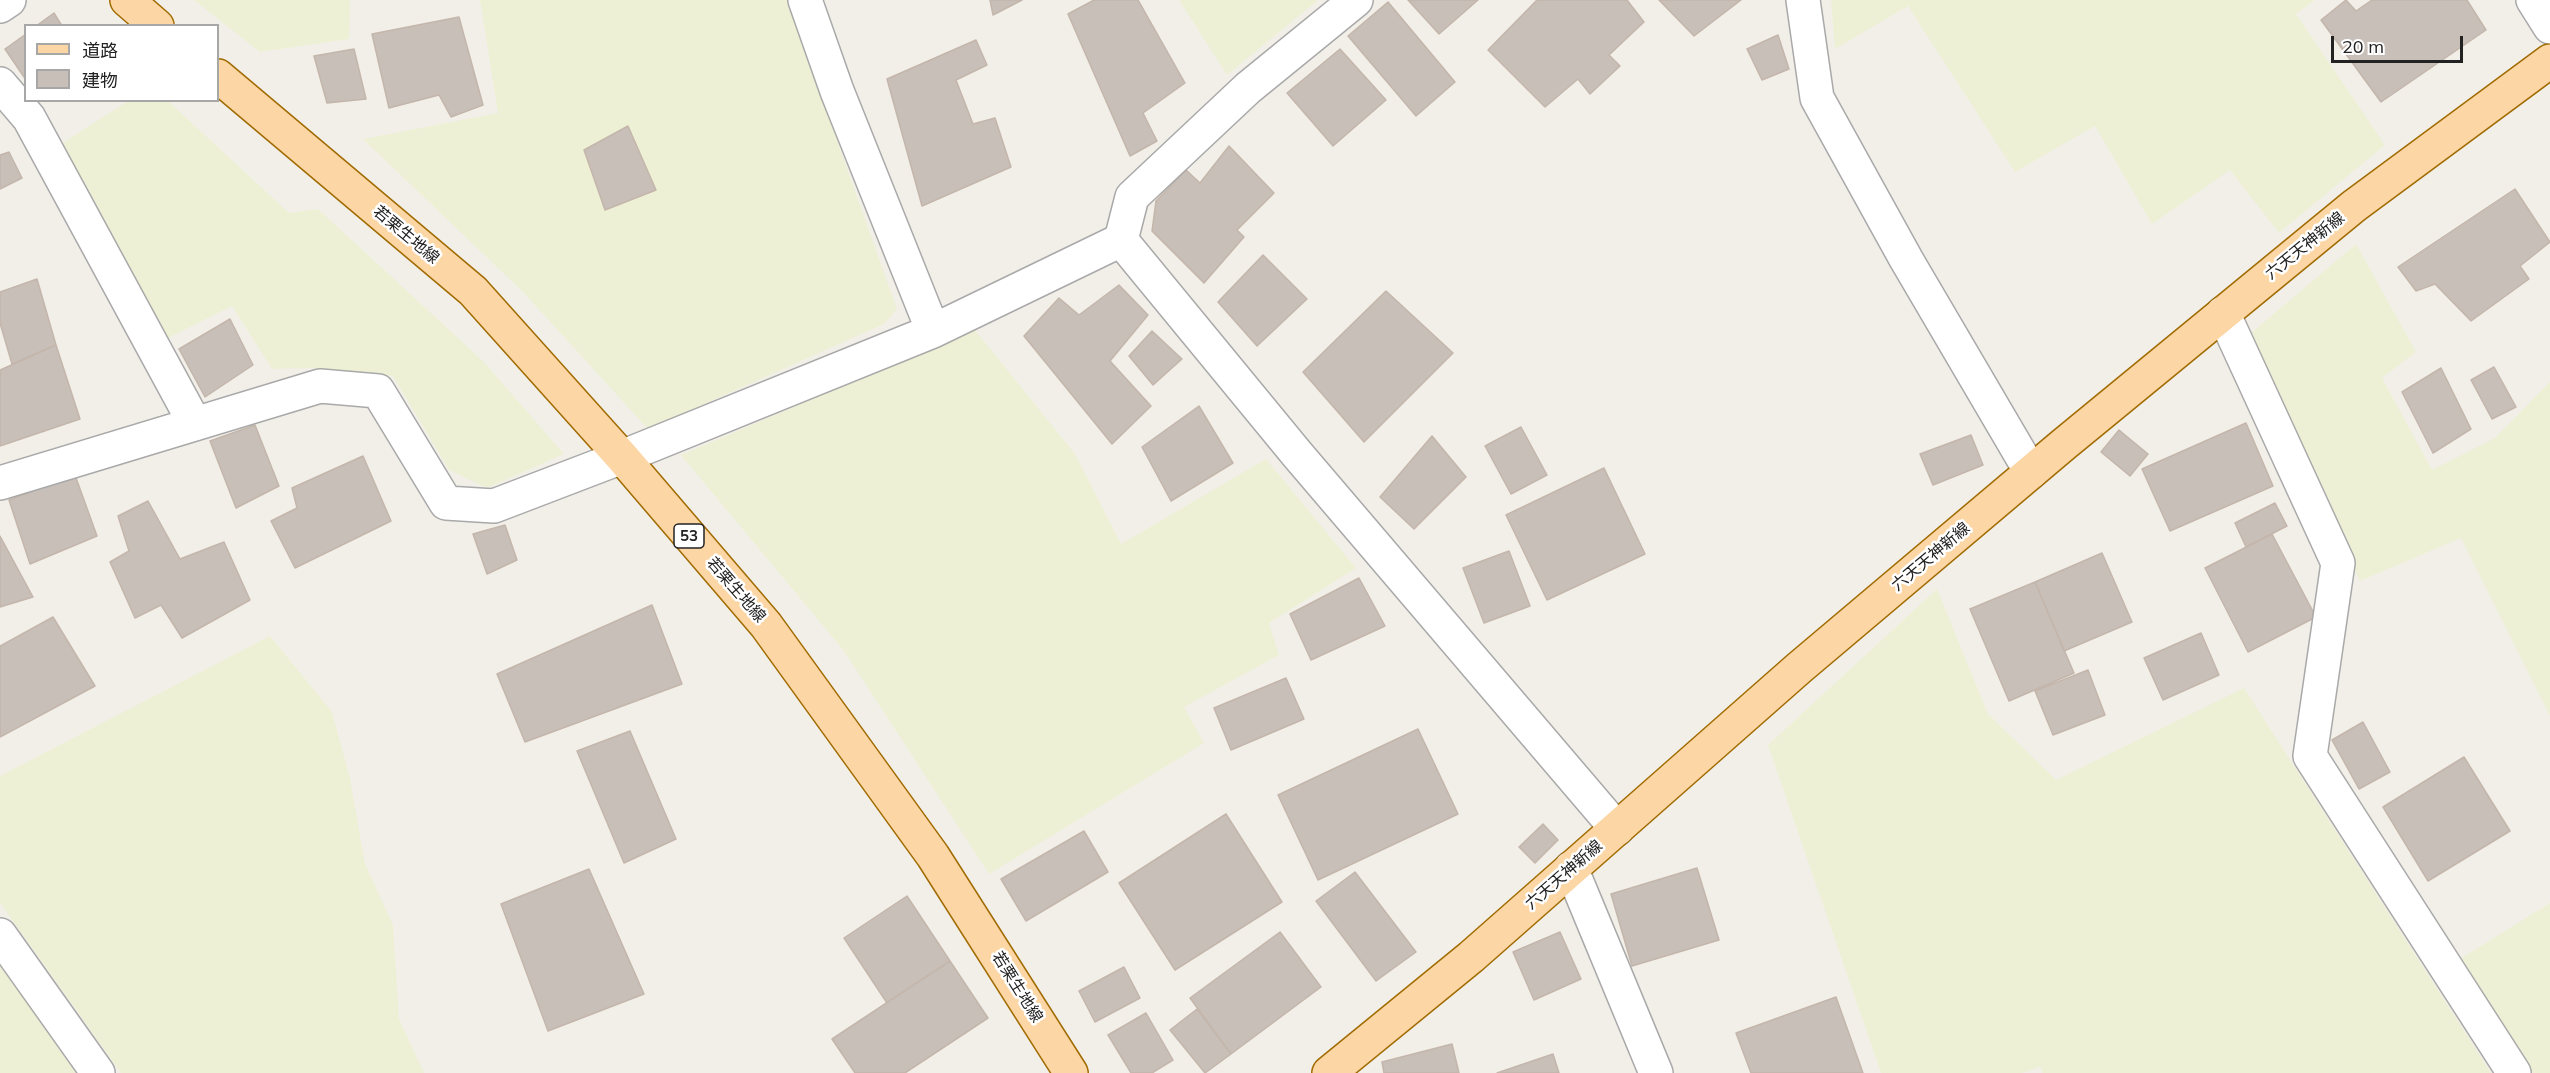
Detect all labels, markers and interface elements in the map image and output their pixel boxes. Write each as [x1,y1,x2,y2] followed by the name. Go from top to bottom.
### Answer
[24,24,219,102] legend
[2334,24,2466,62] scale bar
[2342,35,2384,58] text: 20 m
[82,39,118,62] text: 道路
[82,69,118,92] text: 建物
[369,202,443,268] street label: 若栗生地線
[2262,208,2348,284] street label: 六天天神新線
[1888,519,1974,595] street label: 六天天神新線
[674,524,704,548] road number: 53
[703,554,769,626] street label: 若栗生地線
[1521,836,1607,914] street label: 六天天神新線
[988,948,1046,1026] street label: 若栗生地線

